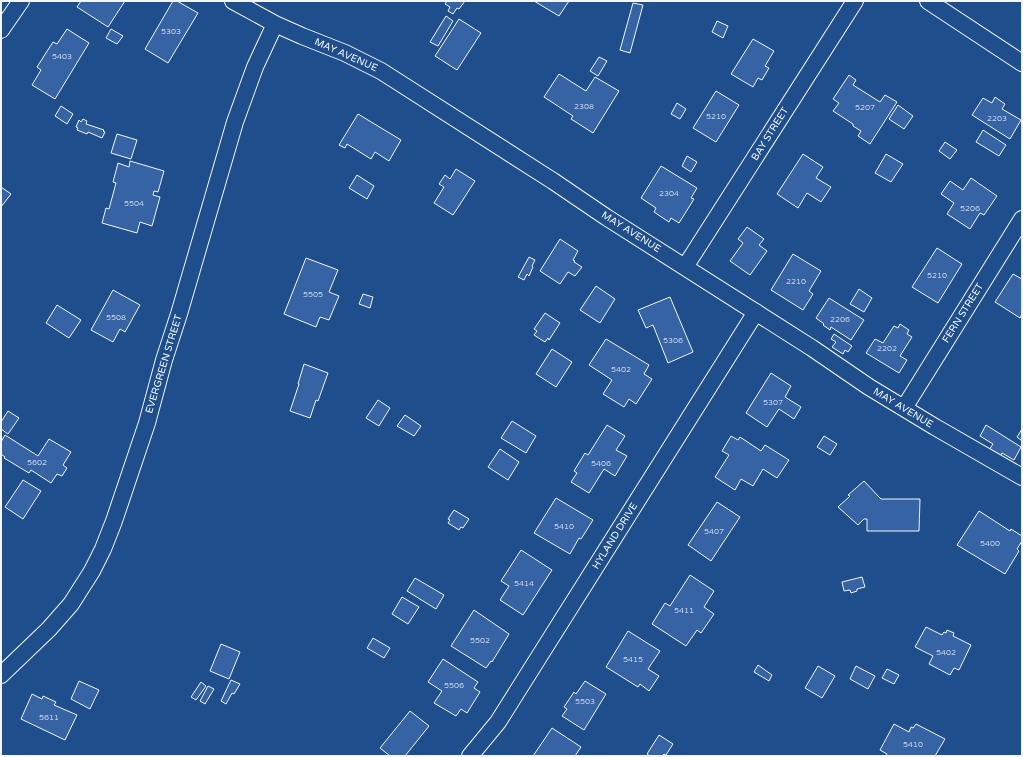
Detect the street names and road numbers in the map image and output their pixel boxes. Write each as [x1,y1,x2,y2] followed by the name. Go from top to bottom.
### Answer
[313,36,379,74] street label: MAY AVENUE
[749,105,791,163] street label: BAY STREET
[599,209,663,255] street label: MAY AVENUE
[940,281,986,345] street label: FERN STREET
[143,313,185,415] street label: EVERGREEN STREET
[871,385,935,431] street label: MAY AVENUE
[590,501,640,571] street label: HYLAND DRIVE

